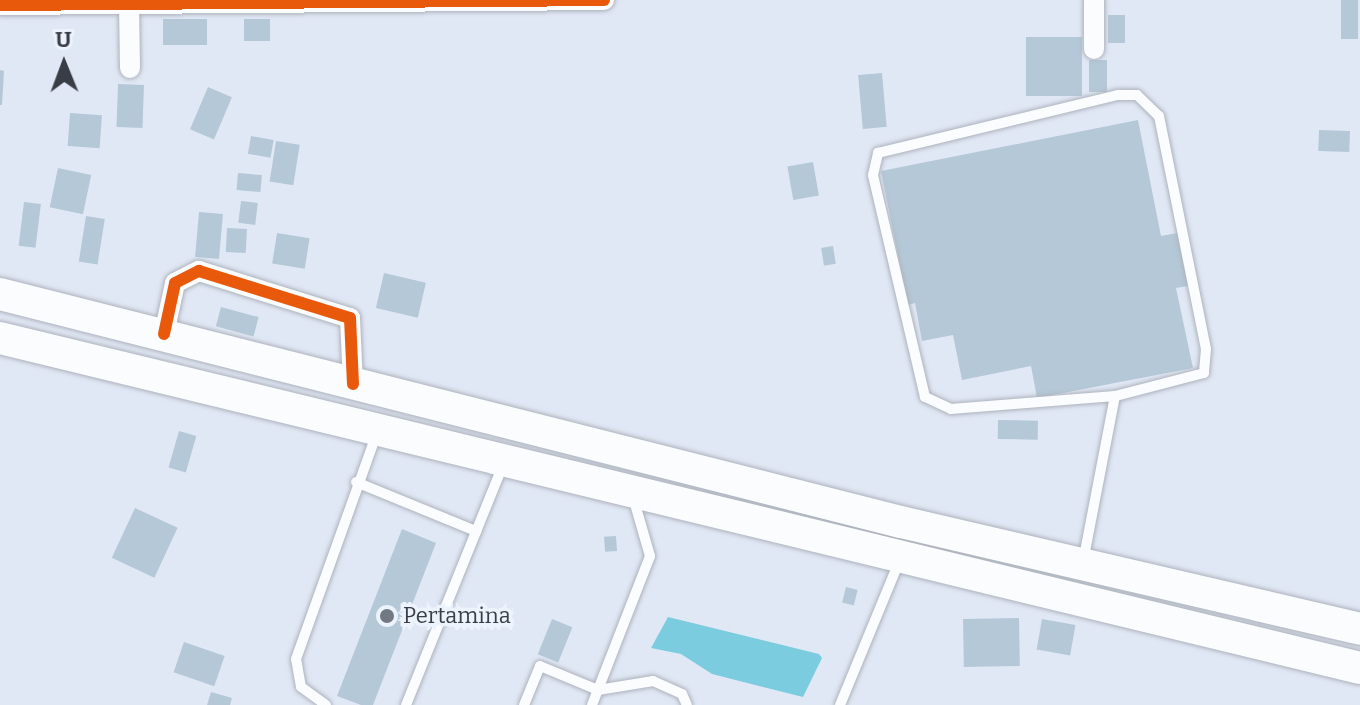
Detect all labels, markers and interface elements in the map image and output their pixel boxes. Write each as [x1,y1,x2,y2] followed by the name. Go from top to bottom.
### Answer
[24,24,104,104] north arrow
[55,26,72,53] text: U
[403,603,511,629] place label: Pertamina
[378,607,396,625] marker: Pertamina

